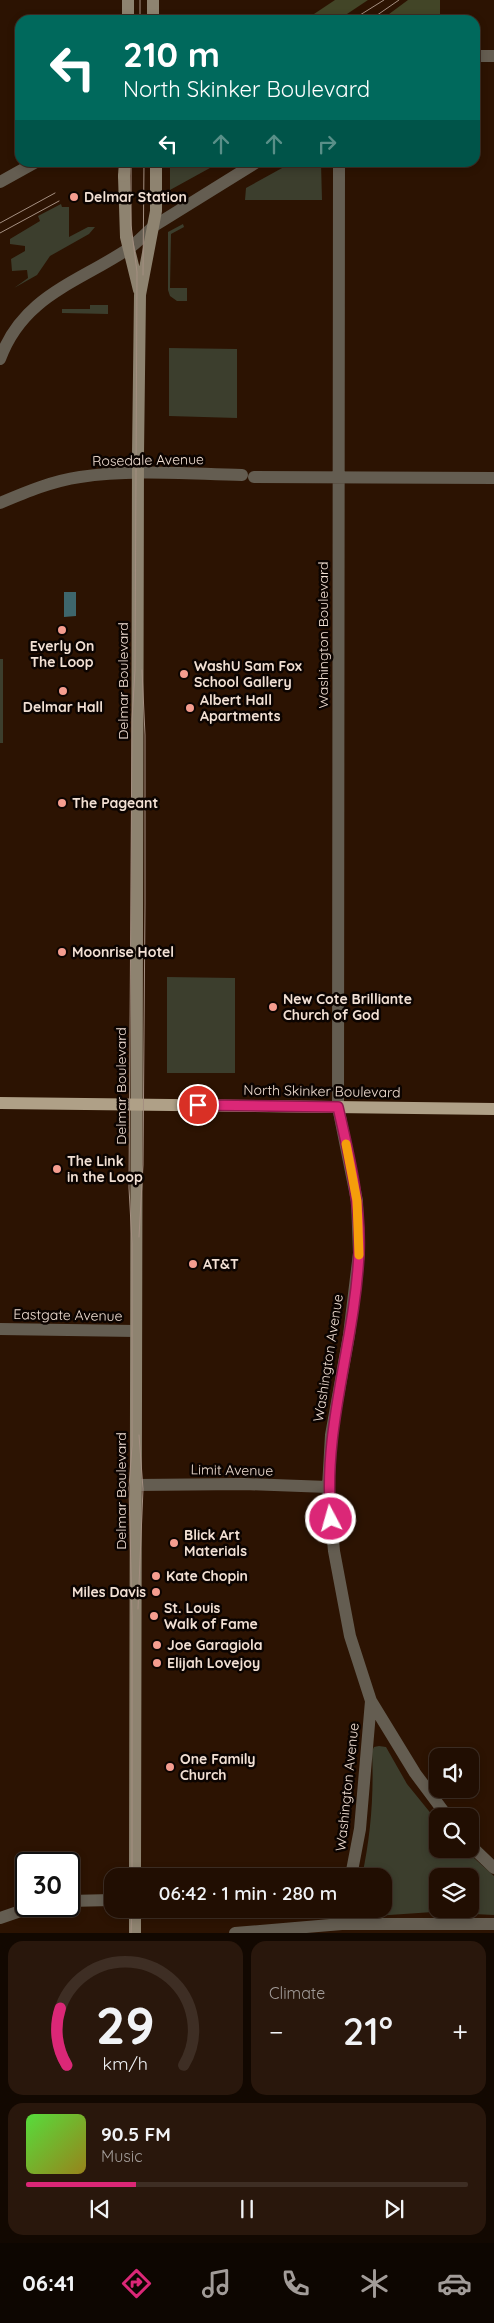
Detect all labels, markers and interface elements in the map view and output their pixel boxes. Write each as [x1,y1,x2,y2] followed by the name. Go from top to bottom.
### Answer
[123,32,220,76] text: 210 m
[40,35,105,100] icon: left
[123,75,370,103] text: North Skinker Boulevard
[154,130,182,158] icon: left
[207,130,235,158] icon: ahead
[260,130,288,158] icon: ahead
[313,130,341,158] icon: right
[84,188,187,206] place label: Delmar Station
[68,191,80,203] marker: Delmar Station
[92,450,204,470] street label: Rosedale Avenue
[314,561,332,709] street label: Washington Boulevard
[114,622,132,740] street label: Delmar Boulevard
[56,624,68,636] marker: Everly On The Loop
[30,637,94,671] place label: Everly On The Loop
[194,657,302,691] place label: WashU Sam Fox School Gallery
[178,668,190,680] marker: WashU Sam Fox School Gallery
[57,685,69,697] marker: Delmar Hall
[200,691,281,725] place label: Albert Hall Apartments
[23,698,103,716] place label: Delmar Hall
[184,702,196,714] marker: Albert Hall Apartments
[72,794,158,812] place label: The Pageant
[56,797,68,809] marker: The Pageant
[72,943,174,961] place label: Moonrise Hotel
[56,946,68,958] marker: Moonrise Hotel
[283,990,412,1024] place label: New Cote Brilliante Church of God
[267,1001,279,1013] marker: New Cote Brilliante Church of God
[112,1027,130,1145] street label: Delmar Boulevard
[243,1081,401,1101] street label: North Skinker Boulevard
[177,1084,219,1126] pin
[184,1091,212,1119] icon: arrive
[67,1152,143,1186] place label: The Link in the Loop
[51,1163,63,1175] marker: The Link in the Loop
[203,1255,239,1273] place label: AT&T
[187,1258,199,1270] marker: AT&T
[309,1293,347,1423] street label: Washington Avenue
[13,1305,123,1325] street label: Eastgate Avenue
[112,1432,130,1550] street label: Delmar Boulevard
[191,1460,274,1480] street label: Limit Avenue
[304,1492,356,1544] position arrow
[184,1526,247,1560] place label: Blick Art Materials
[168,1537,180,1549] marker: Blick Art Materials
[166,1567,248,1585] place label: Kate Chopin
[150,1570,162,1582] marker: Kate Chopin
[72,1583,146,1601] place label: Miles Davis
[150,1586,162,1598] marker: Miles Davis
[164,1599,258,1633] place label: St. Louis Walk of Fame
[148,1610,160,1622] marker: St. Louis Walk of Fame
[167,1636,263,1654] place label: Joe Garagiola
[151,1639,163,1651] marker: Joe Garagiola
[167,1654,260,1672] place label: Elijah Lovejoy
[151,1657,163,1669] marker: Elijah Lovejoy
[331,1722,363,1852] street label: Washington Avenue
[429,1748,479,1918] map controls
[429,1748,479,1798] button: sound
[180,1750,256,1784] place label: One Family Church
[164,1761,176,1773] marker: One Family Church
[429,1808,479,1858] button: search
[15,1852,80,1917] speed limit sign: 30
[429,1868,479,1918] button: layers
[159,1881,337,1905] text: 06:42 · 1 min · 280 m
[269,1983,325,2003] text: Climate
[96,1992,155,2057] text: 29
[343,2007,393,2055] text: 21°
[269,2014,284,2049] text: −
[452,2014,468,2049] text: +
[103,2052,148,2074] text: km/h
[101,2122,171,2146] text: 90.5 FM
[101,2146,143,2166] text: Music
[86,2195,114,2223] icon: previous
[233,2195,261,2223] icon: pause
[380,2195,408,2223] icon: next
[119,2266,154,2301] icon: directions
[199,2266,234,2301] icon: music
[278,2266,313,2301] icon: phone
[357,2266,392,2301] icon: climate
[437,2266,472,2301] icon: car
[22,2269,75,2297] text: 06:41

